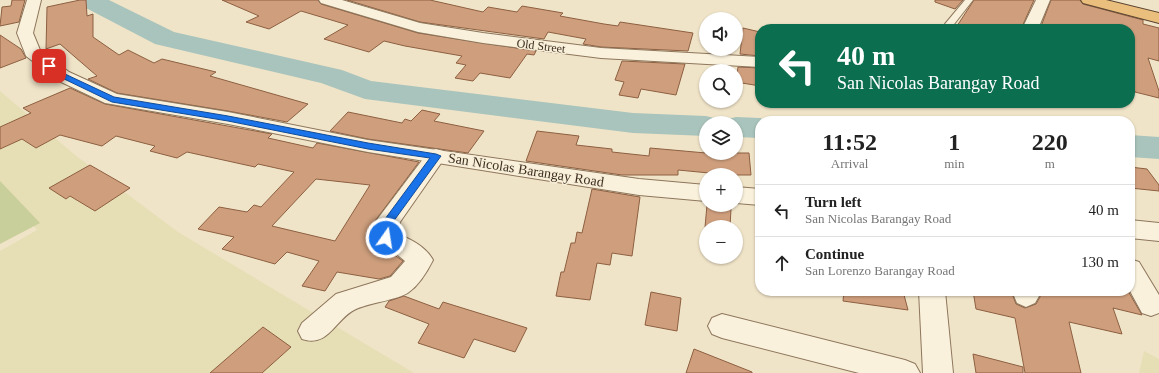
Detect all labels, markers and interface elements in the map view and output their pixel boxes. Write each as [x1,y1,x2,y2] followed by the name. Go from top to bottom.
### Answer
[699,12,743,264] map controls
[699,12,743,56] button: sound
[516,36,567,56] street label: Old Street
[771,40,823,92] icon: left
[837,40,895,71] text: 40 m
[32,49,66,83] pin
[38,55,60,77] icon: arrive
[699,64,743,108] button: search
[837,73,1039,93] text: San Nicolas Barangay Road
[699,116,743,160] button: layers
[822,129,877,155] text: 11:52
[948,129,960,155] text: 1
[1032,129,1068,155] text: 220
[447,150,605,190] street label: San Nicolas Barangay Road
[831,156,868,171] text: Arrival
[944,156,964,171] text: min
[1045,156,1055,171] text: m
[699,168,743,212] button: +
[805,194,862,210] text: Turn left
[771,200,793,222] icon: left
[1089,202,1119,218] text: 40 m
[805,211,951,226] text: San Nicolas Barangay Road
[365,217,407,259] position arrow
[699,220,743,264] button: −
[805,246,864,262] text: Continue
[771,252,793,274] icon: ahead
[1081,254,1119,270] text: 130 m
[805,263,955,278] text: San Lorenzo Barangay Road

